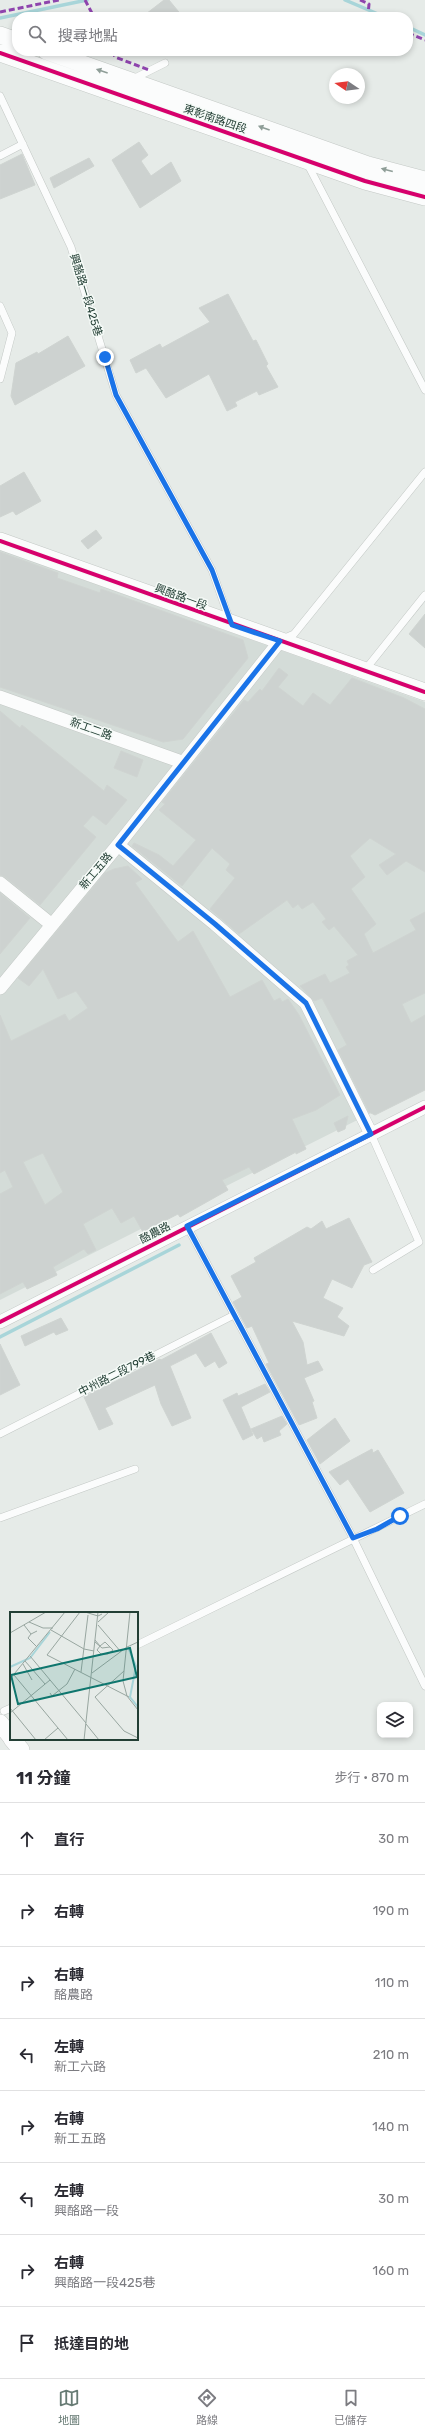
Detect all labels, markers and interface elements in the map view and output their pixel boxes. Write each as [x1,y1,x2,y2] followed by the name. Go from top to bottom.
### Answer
[12,12,413,56] search box
[26,23,48,45] icon: search
[58,27,118,45] text: 搜尋地點
[96,67,108,73] one-way arrow
[329,68,365,104] north arrow
[182,102,248,136] street label: 東彰南路四段
[258,125,270,131] one-way arrow
[381,167,393,173] one-way arrow
[67,252,105,338] street label: 興酪路一段425巷
[96,348,114,366] route end
[153,581,209,613] street label: 興酪路一段
[68,715,114,743] street label: 新工二路
[77,850,115,892] street label: 新工五路
[137,1220,173,1246] street label: 酪農路
[76,1349,158,1399] street label: 中州路二段799巷
[391,1507,409,1525] route start
[10,1612,138,1740] inset map
[377,1702,413,1738] map controls
[377,1702,413,1738] button: layers
[16,1768,71,1788] text: 11 分鐘
[334,1770,409,1785] text: 步行 · 870 m
[16,1828,38,1850] icon: ahead
[54,1831,84,1849] text: 直行
[378,1831,409,1846] text: 30 m
[16,1900,38,1922] icon: right
[54,1903,84,1921] text: 右轉
[373,1903,409,1918] text: 190 m
[54,1966,84,1984] text: 右轉
[16,1972,38,1994] icon: right
[375,1975,409,1990] text: 110 m
[54,1987,93,2002] text: 酪農路
[54,2038,84,2056] text: 左轉
[16,2044,38,2066] icon: left
[373,2047,409,2062] text: 210 m
[54,2059,106,2074] text: 新工六路
[54,2110,84,2128] text: 右轉
[16,2116,38,2138] icon: right
[372,2119,409,2134] text: 140 m
[54,2131,106,2146] text: 新工五路
[54,2182,84,2200] text: 左轉
[16,2188,38,2210] icon: left
[378,2191,409,2206] text: 30 m
[54,2203,119,2218] text: 興酪路一段
[54,2254,84,2272] text: 右轉
[16,2260,38,2282] icon: right
[373,2263,409,2278] text: 160 m
[54,2275,155,2290] text: 興酪路一段425巷
[16,2332,38,2354] icon: arrive
[54,2335,129,2353] text: 抵達目的地
[58,2387,80,2427] tab: 地圖
[196,2387,218,2427] tab: 路線
[334,2387,367,2427] tab: 已儲存

